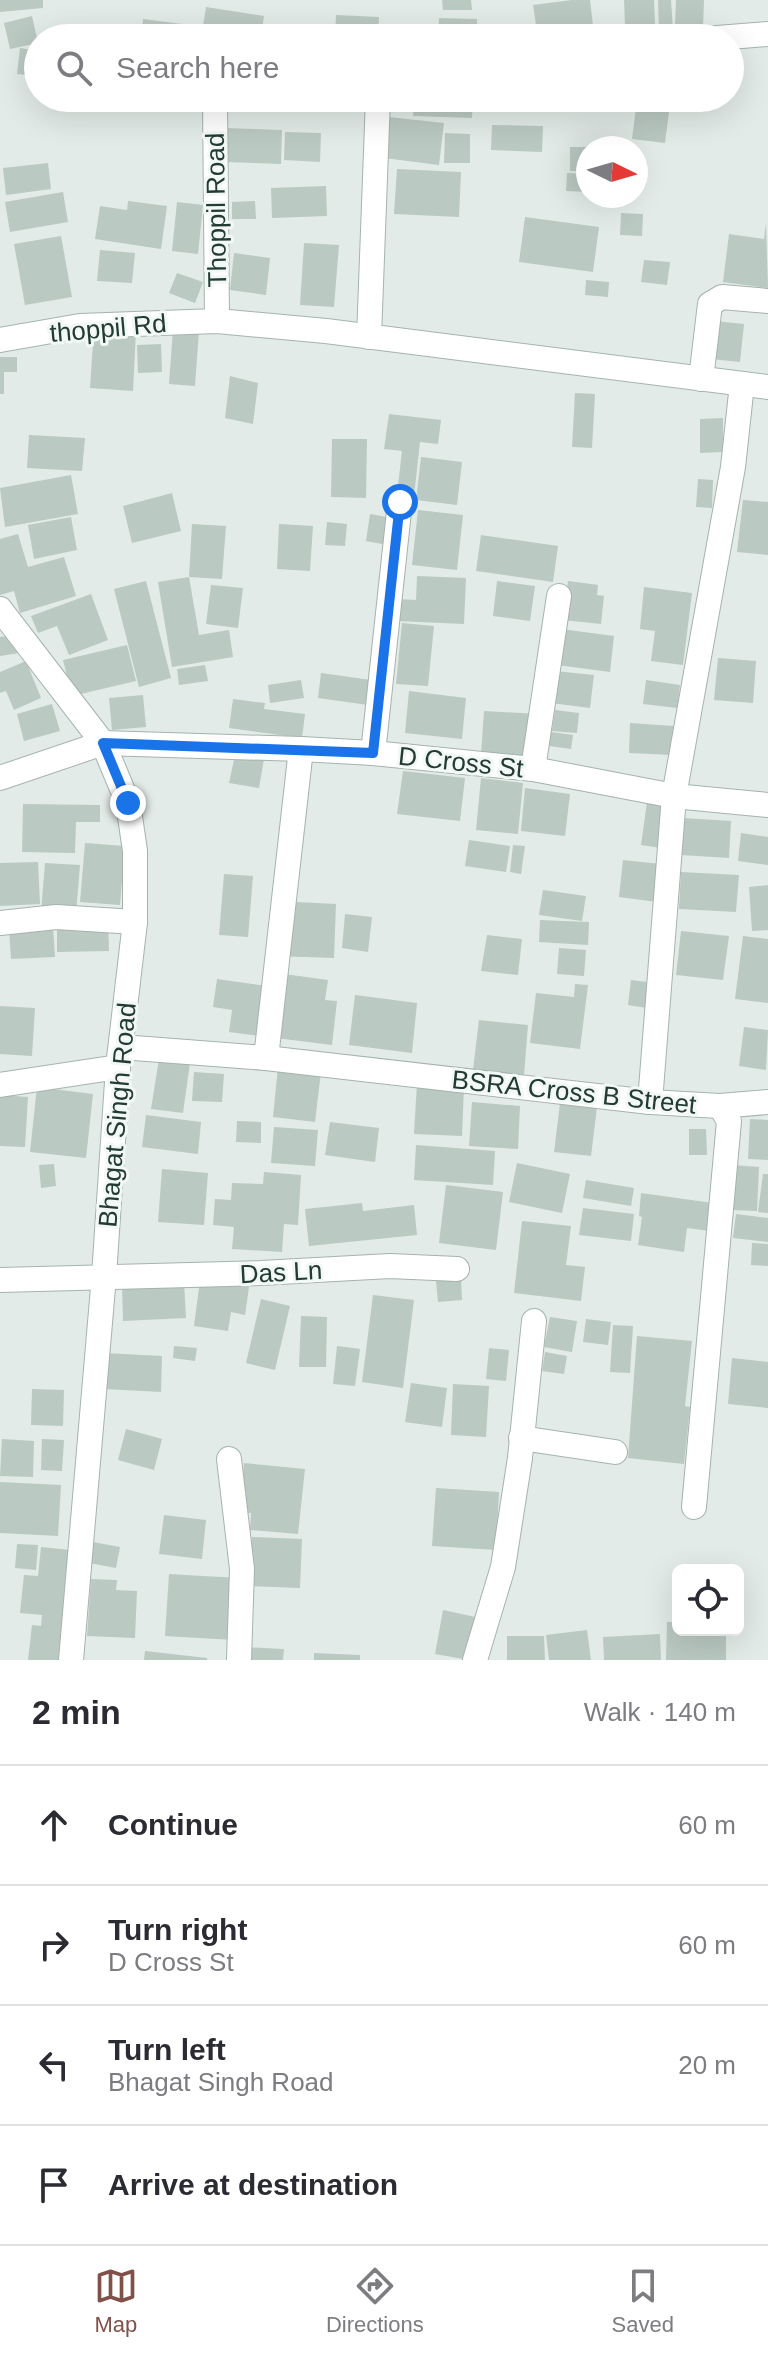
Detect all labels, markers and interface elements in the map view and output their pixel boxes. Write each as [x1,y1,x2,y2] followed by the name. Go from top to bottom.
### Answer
[24,24,744,112] search box
[52,46,96,90] icon: search
[116,51,279,84] text: Search here
[200,132,232,288] street label: Thoppil Road
[576,136,648,208] north arrow
[48,308,168,348] street label: thoppil Rd
[382,484,418,520] route start
[397,741,526,784] street label: D Cross St
[110,785,146,821] route end
[92,1001,142,1229] street label: Bhagat Singh Road
[450,1064,698,1120] street label: BSRA Cross B Street
[239,1255,323,1289] street label: Das Ln
[672,1564,744,1636] map controls
[672,1564,744,1636] button: locate
[32,1693,121,1731] text: 2 min
[584,1697,736,1727] text: Walk · 140 m
[32,1803,76,1847] icon: ahead
[108,1808,238,1841] text: Continue
[678,1810,736,1840] text: 60 m
[108,1913,247,1946] text: Turn right
[32,1923,76,1967] icon: right
[678,1930,736,1960] text: 60 m
[108,1947,234,1977] text: D Cross St
[108,2033,226,2066] text: Turn left
[32,2043,76,2087] icon: left
[678,2050,736,2080] text: 20 m
[108,2067,334,2097] text: Bhagat Singh Road
[32,2163,76,2207] icon: arrive
[108,2168,398,2201] text: Arrive at destination
[94,2264,138,2338] tab: Map
[326,2264,424,2338] tab: Directions
[612,2264,674,2338] tab: Saved

